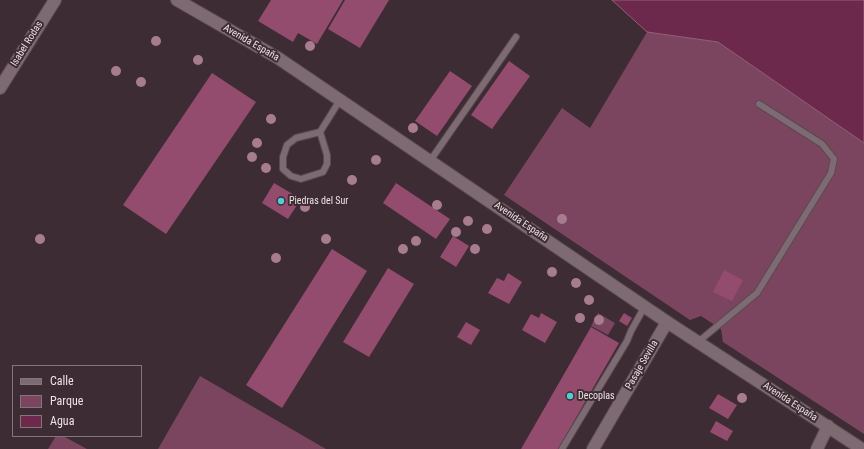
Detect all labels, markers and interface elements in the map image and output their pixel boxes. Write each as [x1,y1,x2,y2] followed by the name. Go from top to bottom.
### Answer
[8,19,46,69] street label: Isabel Rodas
[221,22,281,64] street label: Avenida España
[289,195,348,207] place label: Piedras del Sur
[276,196,286,206] marker: Piedras del Sur
[492,200,550,244] street label: Avenida España
[623,338,661,392] street label: Pasaje Sevilla
[12,365,142,437] legend
[50,374,74,388] text: Calle
[761,380,819,424] street label: Avenida España
[578,390,615,402] place label: Decoplas
[565,391,575,401] marker: Decoplas
[50,394,83,408] text: Parque
[50,414,74,428] text: Agua

